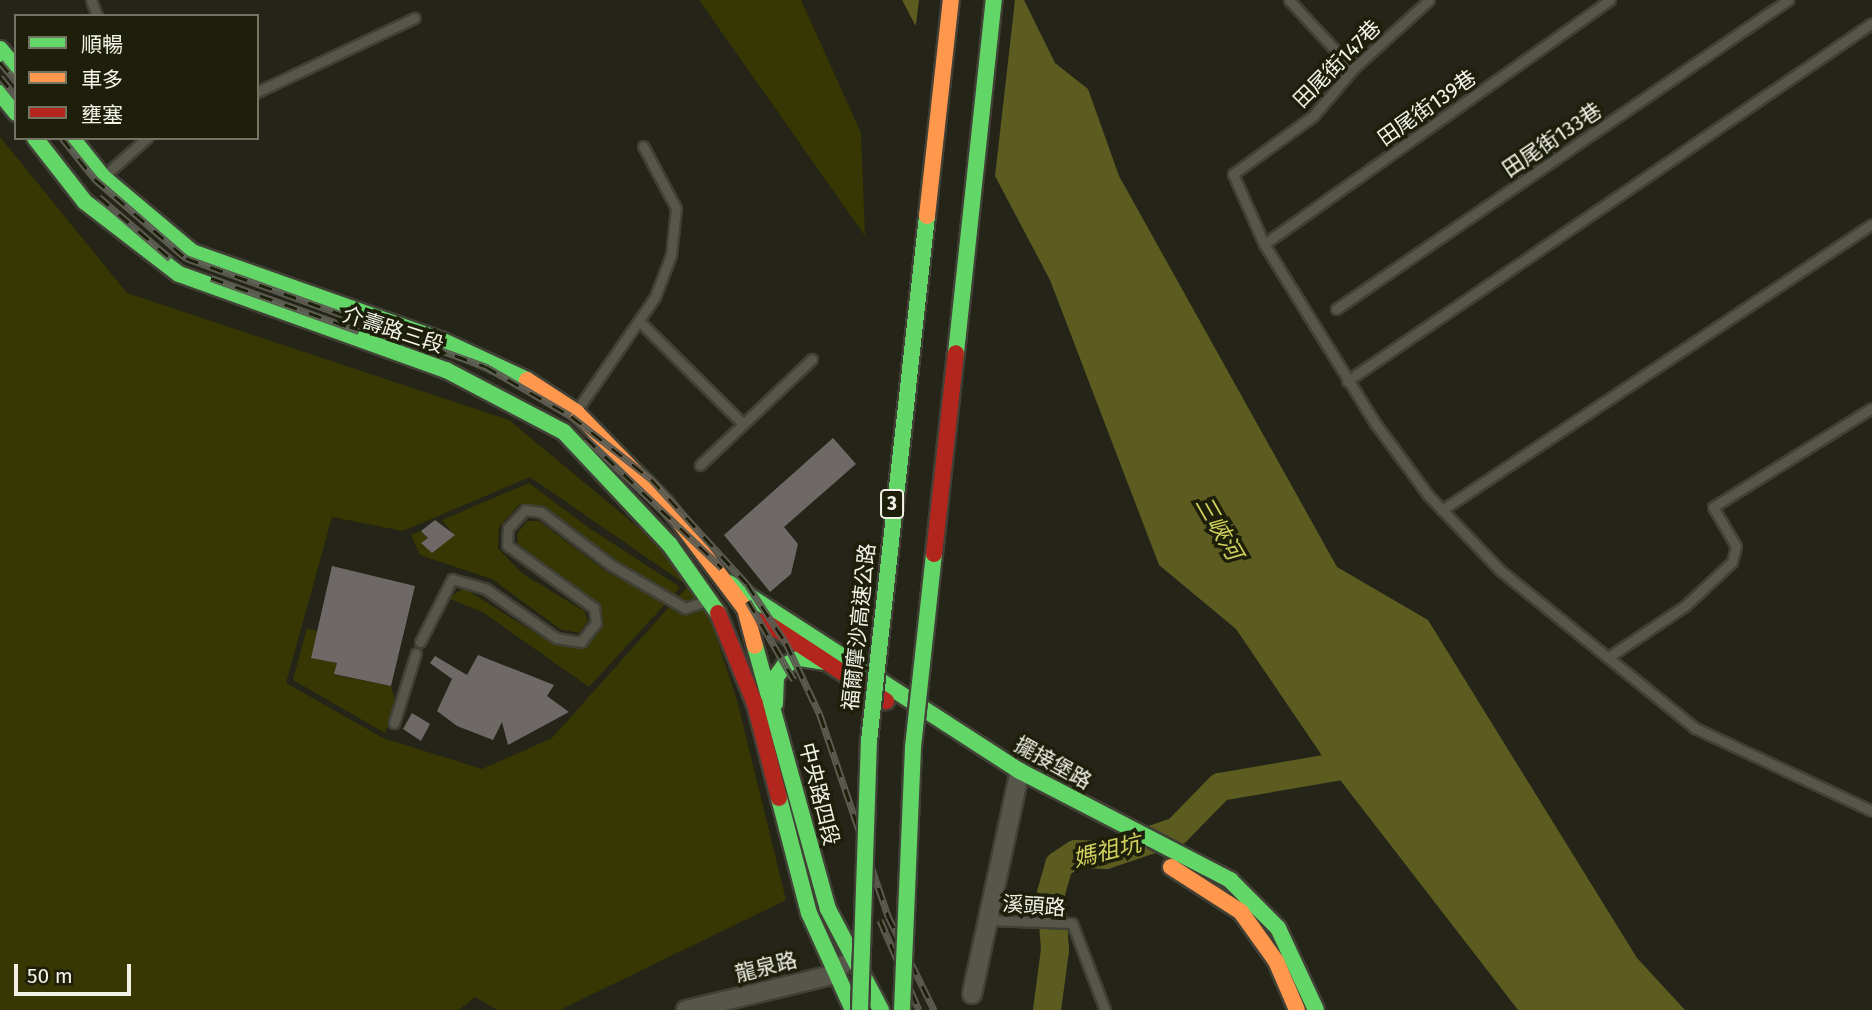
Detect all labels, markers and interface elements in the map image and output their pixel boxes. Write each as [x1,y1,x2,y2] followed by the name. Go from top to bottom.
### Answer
[14,14,259,140] legend
[1288,15,1386,113] street label: 田尾街147巷
[81,32,123,58] text: 順暢
[1373,65,1481,151] street label: 田尾街139巷
[81,67,123,93] text: 車多
[1498,98,1606,182] street label: 田尾街133巷
[81,102,123,128] text: 壅塞
[339,302,447,358] street label: 介壽路三段
[880,489,904,520] road number: 3
[1190,491,1248,565] water label: 三峽河
[838,542,880,712] street label: 福爾摩沙高速公路
[1010,732,1096,794] street label: 擺接堡路
[794,740,844,848] street label: 中央路四段
[1070,829,1144,873] water label: 媽祖坑
[1002,891,1066,921] street label: 溪頭路
[732,947,800,987] street label: 龍泉路
[18,950,135,994] scale bar
[27,963,73,989] text: 50 m

